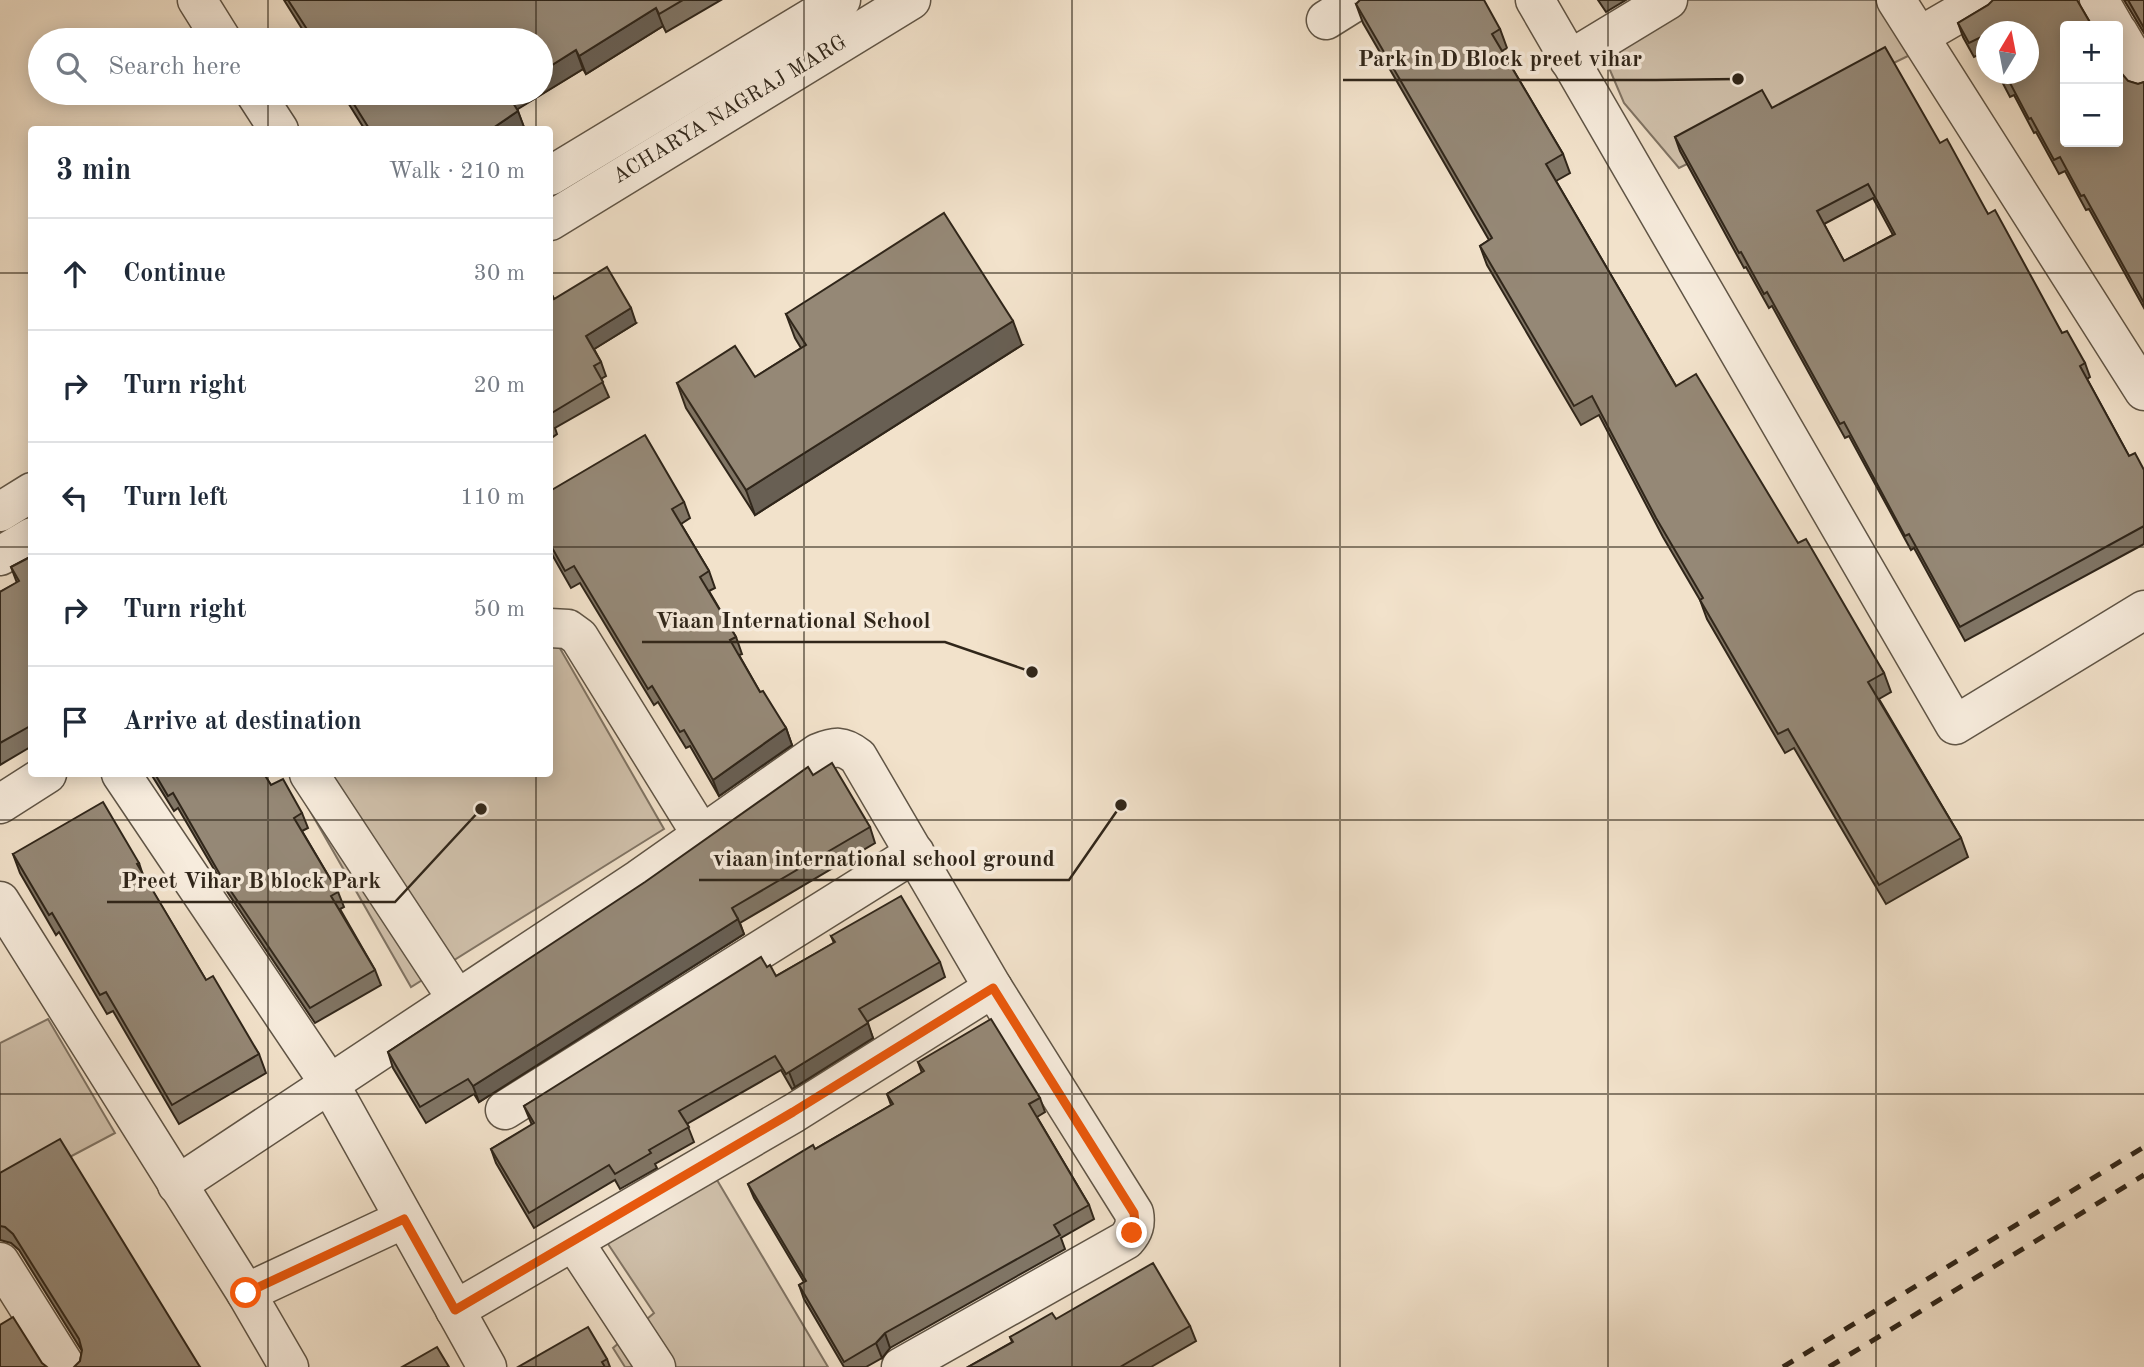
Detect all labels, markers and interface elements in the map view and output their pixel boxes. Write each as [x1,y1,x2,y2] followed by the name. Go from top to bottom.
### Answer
[1976,21,2039,84] north arrow
[2060,21,2123,147] map controls
[2060,21,2123,84] button: +
[28,28,553,105] search box
[610,32,850,188] street label: ACHARYA NAGRAJ MARG
[1343,36,1656,80] callout: Park in D Block preet vihar
[52,48,90,86] icon: search
[1358,48,1642,71] text: Park in D Block preet vihar
[108,54,241,80] text: Search here
[2060,84,2123,147] button: −
[56,156,131,186] text: 3 min
[389,160,525,183] text: Walk · 210 m
[56,255,94,293] icon: ahead
[123,261,226,287] text: Continue
[474,262,525,285] text: 30 m
[56,367,94,405] icon: right
[123,373,246,399] text: Turn right
[474,374,525,397] text: 20 m
[56,479,94,517] icon: left
[123,485,228,511] text: Turn left
[460,486,525,509] text: 110 m
[56,591,94,629] icon: right
[123,597,246,623] text: Turn right
[474,598,525,621] text: 50 m
[642,598,945,642] callout: Viaan International School
[655,610,931,633] text: Viaan International School
[56,703,94,741] icon: arrive
[123,709,362,735] text: Arrive at destination
[699,836,1069,880] callout: viaan international school ground
[713,848,1055,871] text: viaan international school ground
[107,858,395,902] callout: Preet Vihar B block Park
[121,870,381,893] text: Preet Vihar B block Park
[1116,1217,1147,1248] route end
[230,1277,261,1308] route start

